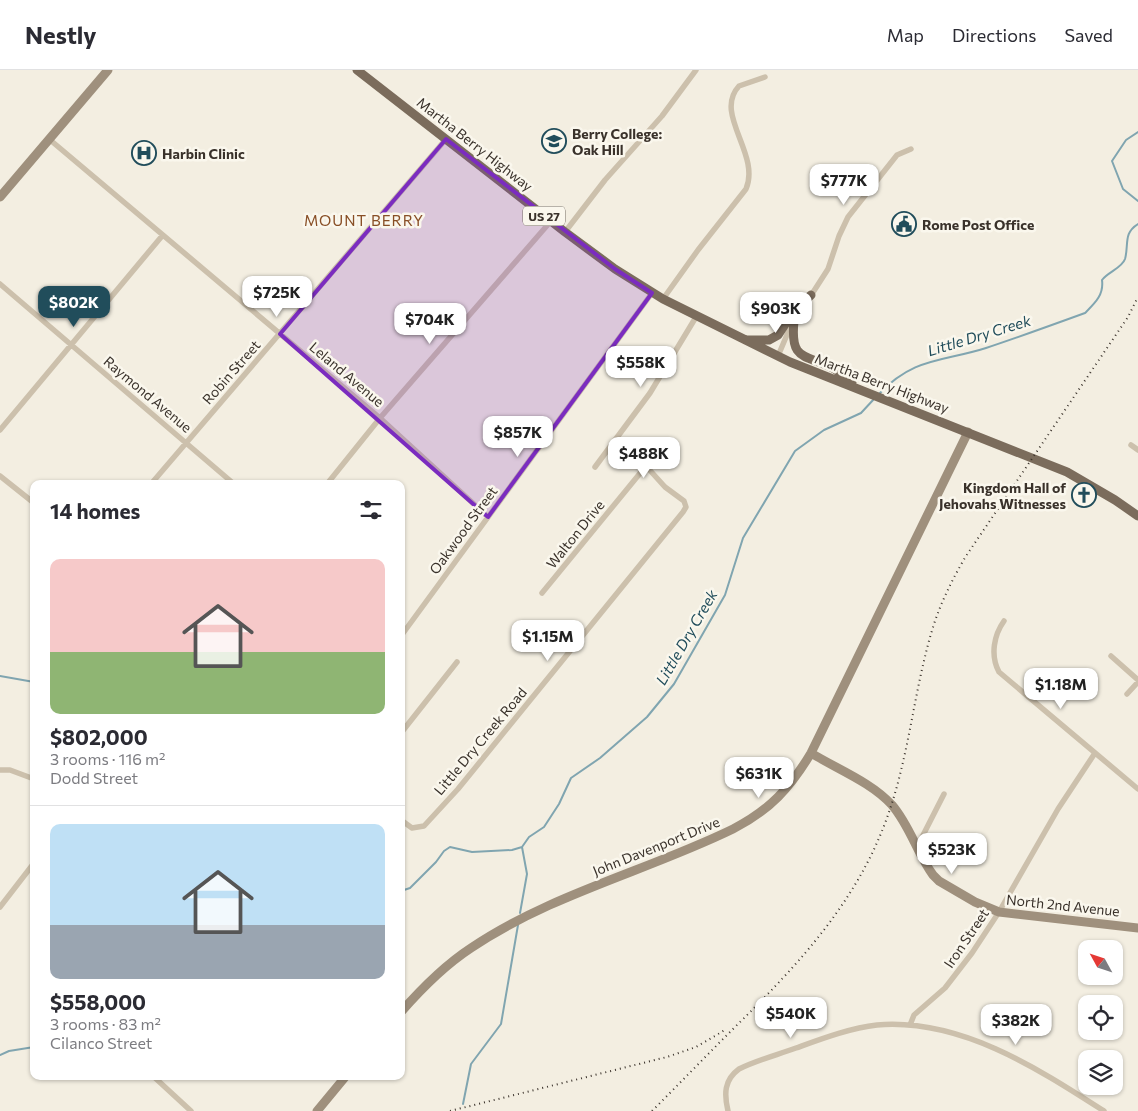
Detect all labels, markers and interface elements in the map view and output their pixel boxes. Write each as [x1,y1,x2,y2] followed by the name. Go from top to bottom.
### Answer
[25,20,97,49] text: Nestly
[887,24,924,46] text: Map
[952,24,1036,46] text: Directions
[1064,24,1113,46] text: Saved
[414,93,536,195] street label: Martha Berry Highway
[572,125,662,158] place label: Berry College: Oak Hill
[541,128,567,154] school or university icon: Berry College: Oak Hill
[131,140,157,166] hospital icon: Harbin Clinic
[162,145,245,162] place label: Harbin Clinic
[809,164,879,206] pin: $777K
[821,170,867,189] text: $777K
[523,206,565,226] road number: US 27
[304,211,424,229] district label: MOUNT BERRY
[891,211,917,237] public building icon: Rome Post Office
[922,216,1035,233] place label: Rome Post Office
[242,276,312,318] pin: $725K
[253,282,301,301] text: $725K
[39,286,109,328] pin: $802K
[49,292,99,311] text: $802K
[741,292,811,334] pin: $903K
[751,298,801,317] text: $903K
[395,302,465,345] pin: $704K
[405,309,455,328] text: $704K
[925,311,1034,359] water label: Little Dry Creek
[199,336,264,408] street label: Robin Street
[306,338,388,410] street label: Leland Avenue
[606,346,676,388] pin: $558K
[812,350,952,416] street label: Martha Berry Highway
[100,352,196,436] street label: Raymond Avenue
[617,352,665,371] text: $558K
[483,416,553,458] pin: $857K
[494,422,542,441] text: $857K
[609,436,679,479] pin: $488K
[619,443,669,462] text: $488K
[939,479,1066,512] place label: Kingdom Hall of Jehovahs Witnesses
[1071,482,1097,508] church icon: Kingdom Hall of Jehovahs Witnesses
[425,483,501,577] street label: Oakwood Street
[357,496,385,524] icon: filters
[542,496,608,572] street label: Walton Drive
[50,498,140,523] text: 14 homes
[651,585,721,688] water label: Little Dry Creek
[173,591,263,681] icon: home
[507,620,589,662] pin: $1.15M
[522,626,574,645] text: $1.15M
[1020,668,1102,710] pin: $1.18M
[1035,674,1087,693] text: $1.18M
[430,684,530,798] street label: Little Dry Creek Road
[50,724,148,749] text: $802,000
[50,749,165,768] text: 3 rooms · 116 m²
[724,756,794,799] pin: $631K
[736,763,782,782] text: $631K
[50,768,138,787] text: Dodd Street
[590,813,722,879] street label: John Davenport Drive
[917,832,987,875] pin: $523K
[928,839,976,858] text: $523K
[173,857,263,947] icon: home
[1005,891,1121,919] street label: North 2nd Avenue
[940,905,992,971] street label: Iron Street
[1078,940,1122,985] north arrow
[1078,940,1123,1095] map controls
[50,989,146,1014] text: $558,000
[1078,995,1123,1040] button: locate
[756,996,826,1039] pin: $540K
[766,1003,816,1022] text: $540K
[981,1004,1051,1046] pin: $382K
[992,1010,1040,1029] text: $382K
[50,1014,161,1033] text: 3 rooms · 83 m²
[50,1033,152,1052] text: Cilanco Street
[1078,1050,1123,1095] button: layers

